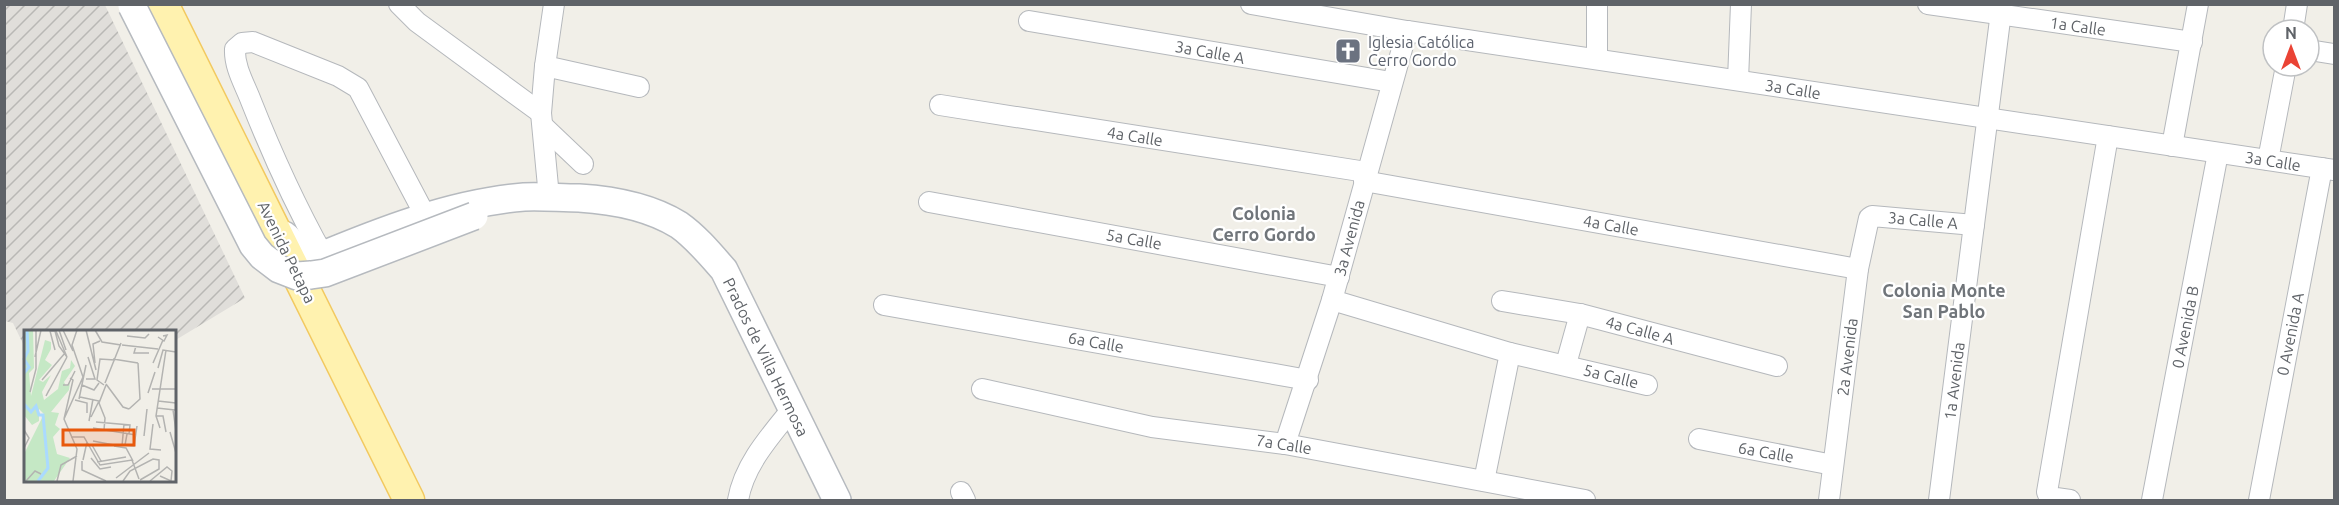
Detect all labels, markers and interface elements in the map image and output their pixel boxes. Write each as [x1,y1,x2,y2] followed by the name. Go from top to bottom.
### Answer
[2049,13,2107,39] street label: 1a Calle
[2261,18,2321,78] north arrow
[2285,24,2297,42] text: N
[1368,33,1474,69] place label: Iglesia Católica Cerro Gordo
[1333,36,1363,66] church icon: Iglesia Católica Cerro Gordo
[1174,37,1247,67] street label: 3a Calle A
[1764,76,1822,102] street label: 3a Calle
[1106,123,1164,149] street label: 4a Calle
[2244,148,2302,174] street label: 3a Calle
[255,198,319,306] street label: Avenida Petapa
[1330,198,1368,278] street label: 3a Avenida
[1212,203,1316,244] district label: Colonia Cerro Gordo
[1887,208,1959,232] street label: 3a Calle A
[1582,211,1640,239] street label: 4a Calle
[1105,225,1163,253] street label: 5a Calle
[720,275,812,439] street label: Prados de Villa Hermosa
[1882,280,2006,321] district label: Colonia Monte San Pablo
[2168,284,2202,370] street label: 0 Avenida B
[2273,290,2307,377] street label: 0 Avenida A
[1604,312,1677,348] street label: 4a Calle A
[1833,317,1861,397] street label: 2a Avenida
[1067,328,1125,356] street label: 6a Calle
[24,330,176,481] inset map
[1940,341,1968,421] street label: 1a Avenida
[1582,360,1640,392] street label: 5a Calle
[1255,431,1313,457] street label: 7a Calle
[1737,438,1795,466] street label: 6a Calle

